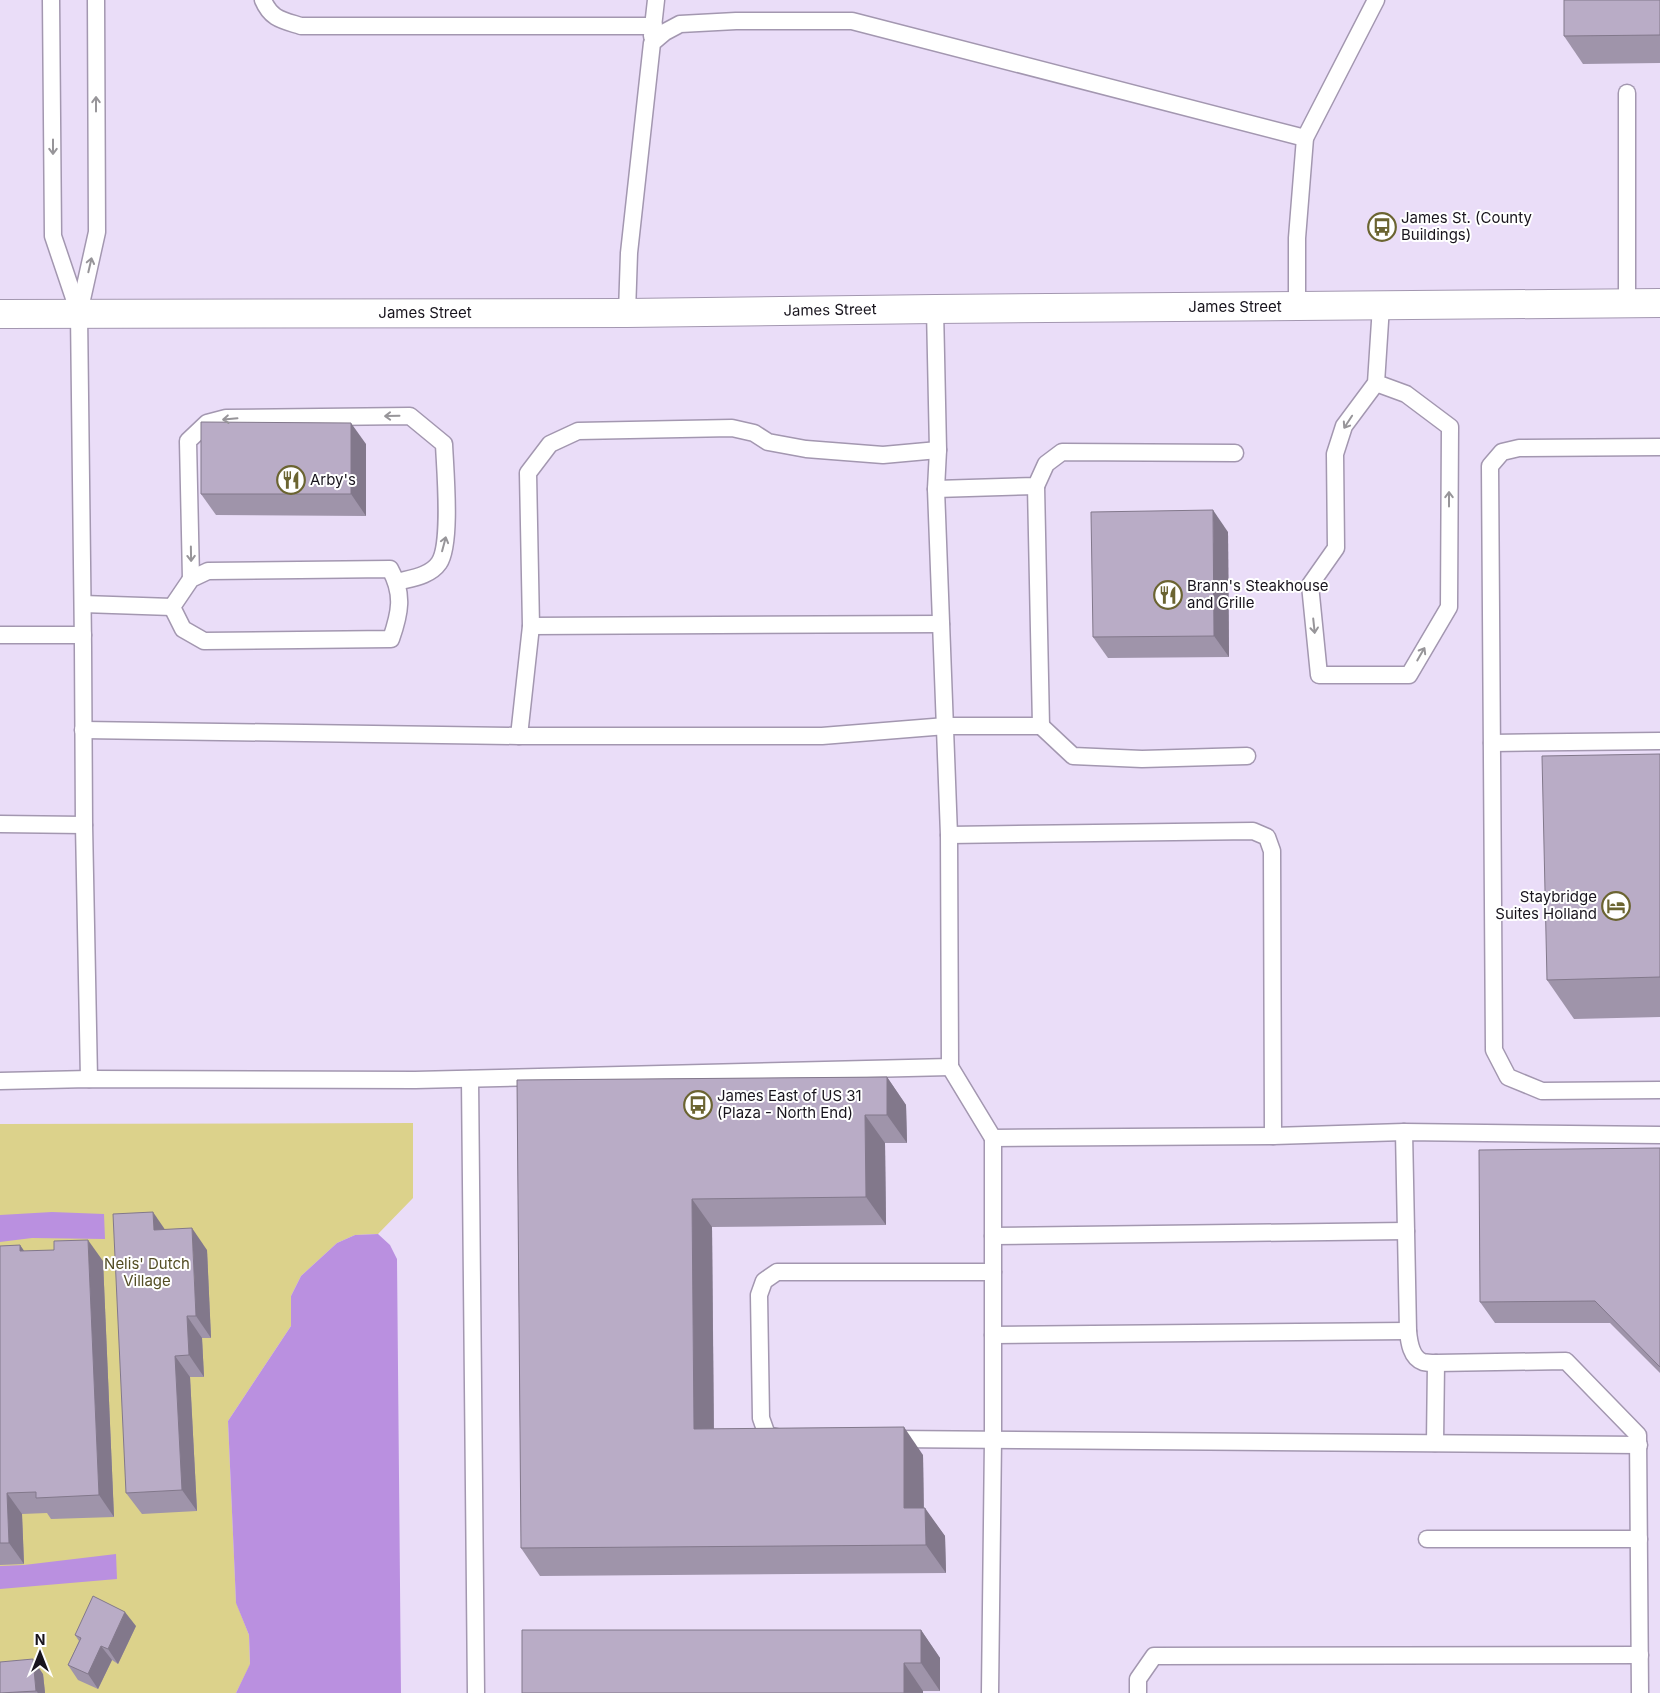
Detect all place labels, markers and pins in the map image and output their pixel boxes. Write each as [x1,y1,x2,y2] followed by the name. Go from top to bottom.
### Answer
[1401,208,1532,244] place label: James St. (County Buildings)
[1367,212,1397,242] bus stop icon: James St. (County Buildings)
[276,465,306,495] restaurant icon: Arby's
[310,470,356,489] place label: Arby's
[1187,576,1329,612] place label: Brann's Steakhouse and Grille
[1153,580,1183,610] restaurant icon: Brann's Steakhouse and Grille
[1495,887,1597,923] place label: Staybridge Suites Holland
[1601,891,1631,921] hotel icon: Staybridge Suites Holland
[717,1086,862,1122] place label: James East of US 31 (Plaza - North End)
[683,1090,713,1120] bus stop icon: James East of US 31 (Plaza - North End)

